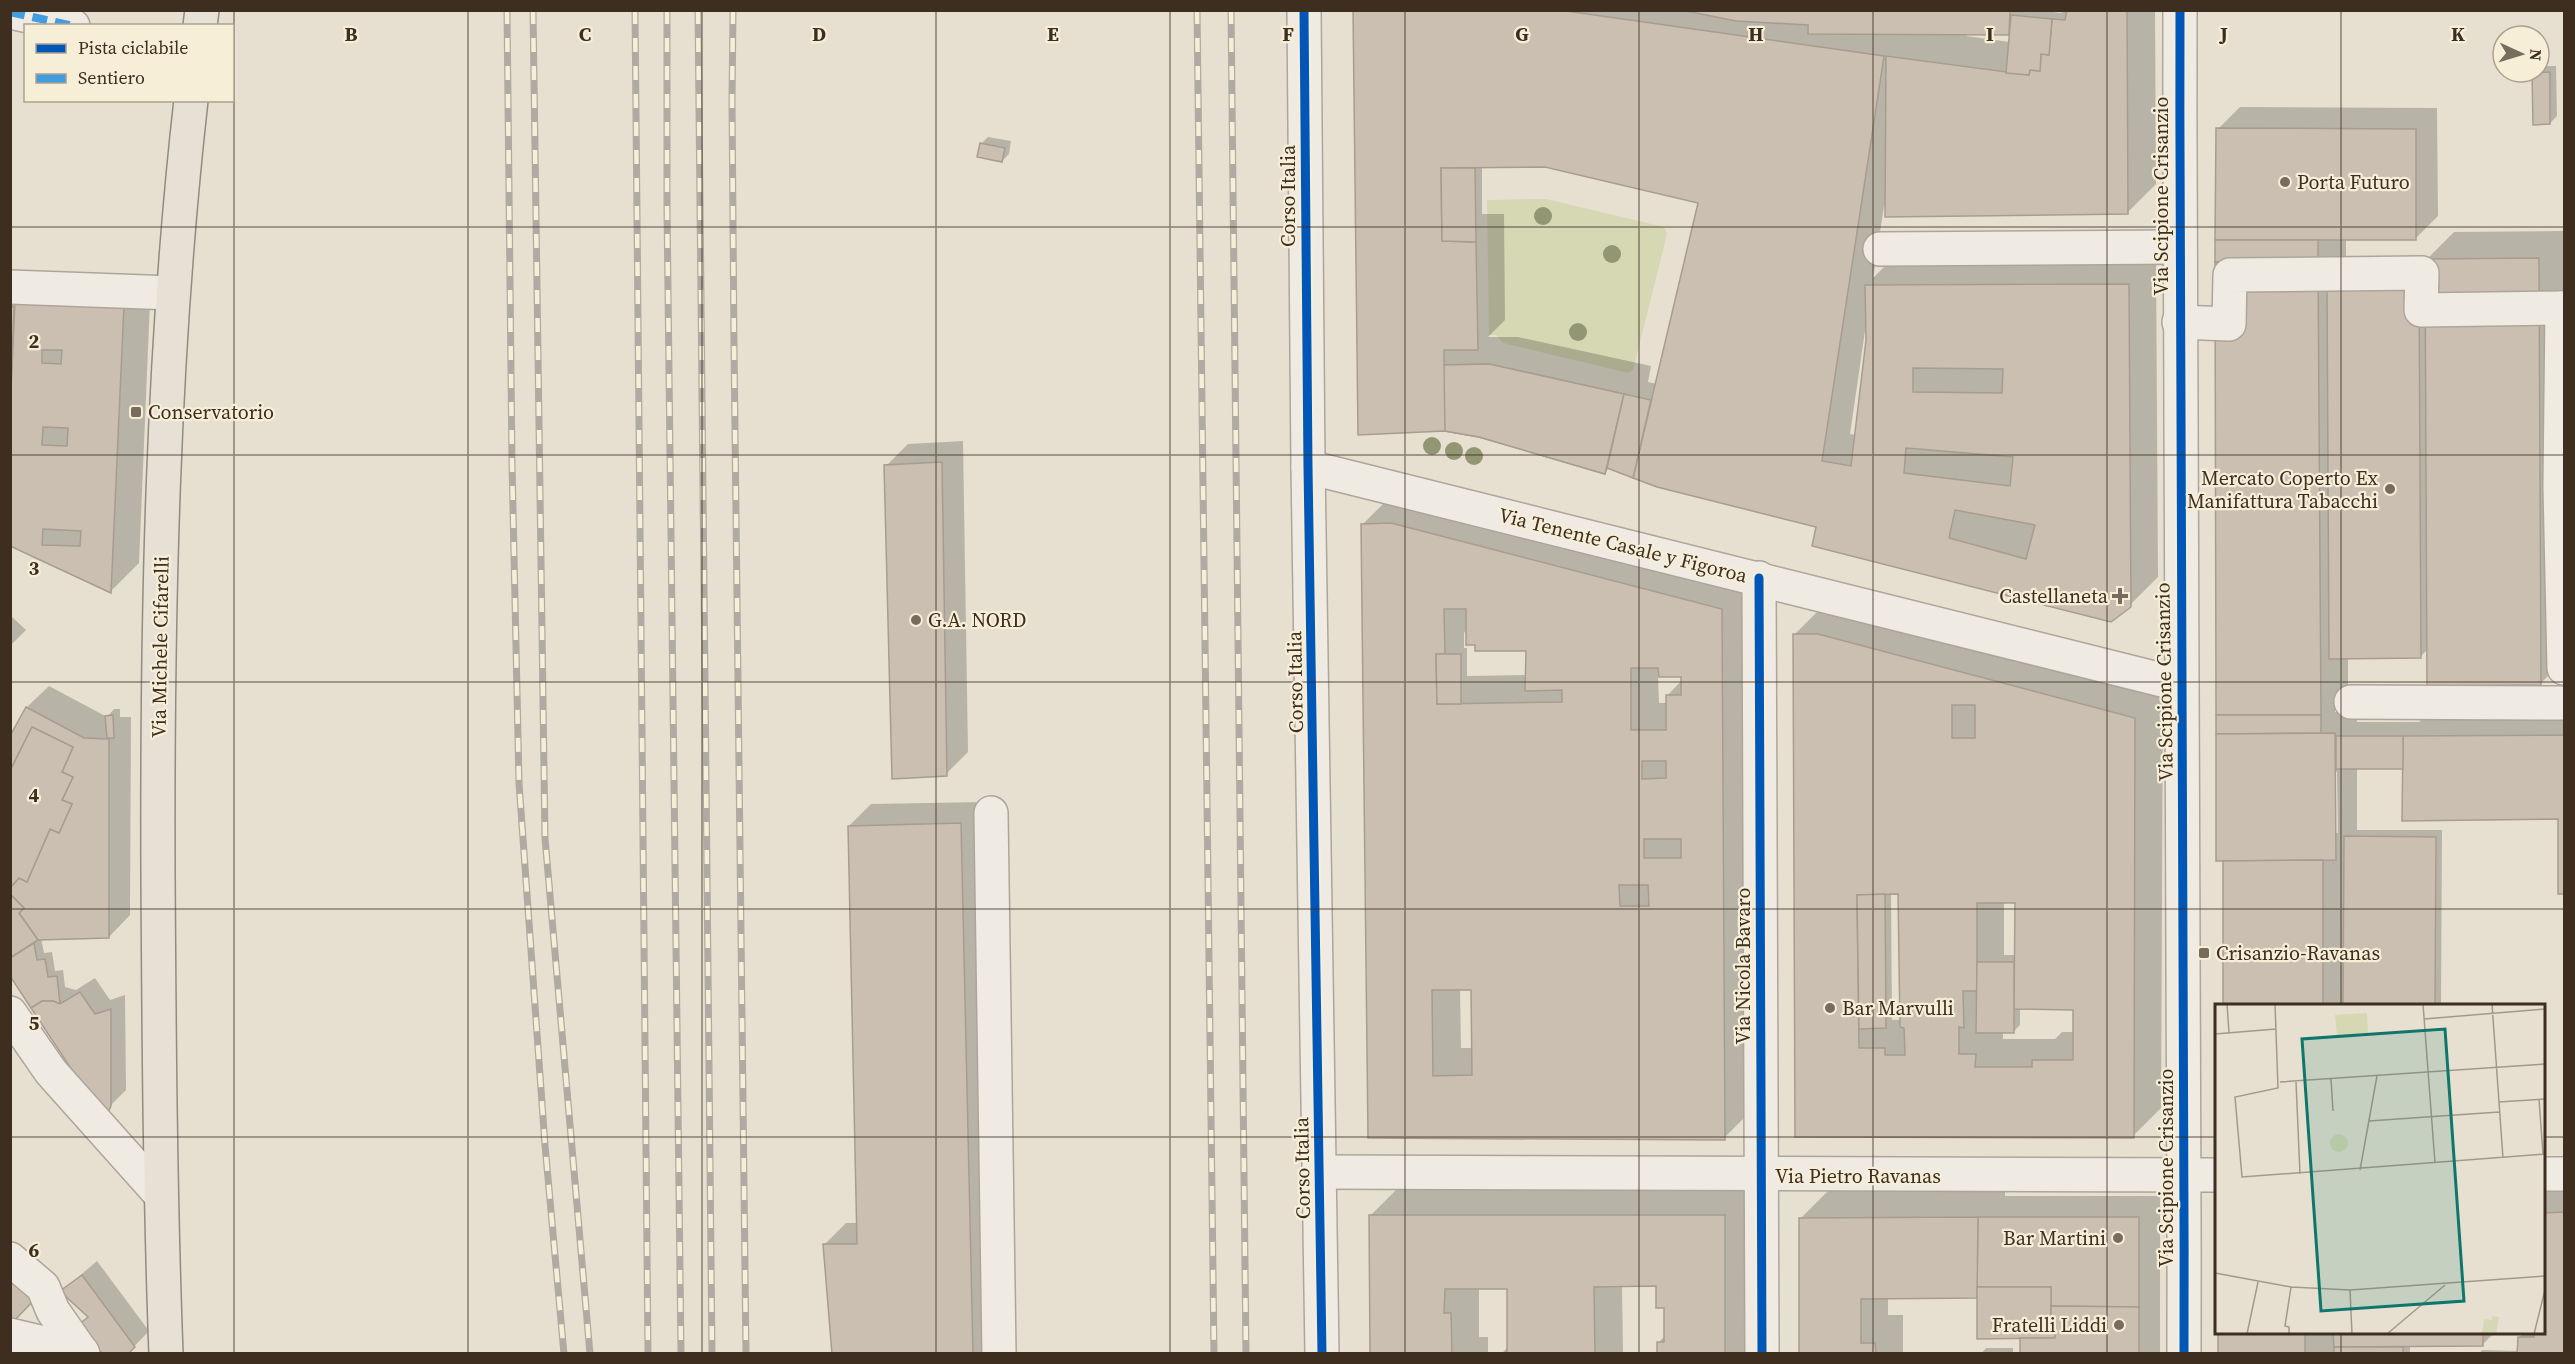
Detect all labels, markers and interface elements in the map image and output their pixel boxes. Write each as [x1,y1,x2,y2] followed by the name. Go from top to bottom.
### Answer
[344,20,358,48] text: B
[579,20,591,48] text: C
[812,20,826,48] text: D
[1047,20,1059,48] text: E
[1282,20,1294,48] text: F
[1515,20,1529,48] text: G
[1748,20,1764,48] text: H
[1986,20,1994,48] text: I
[2218,20,2228,48] text: J
[2451,20,2465,48] text: K
[24,24,234,102] legend
[2491,24,2551,84] north arrow
[78,35,189,60] text: Pista ciclabile
[2525,48,2547,62] text: N
[78,65,145,90] text: Sentiero
[2147,96,2175,296] street label: Via Scipione Crisanzio
[1274,144,1302,247] street label: Corso Italia
[2297,168,2410,196] place label: Porta Futuro
[2278,175,2292,189] marker: Porta Futuro
[29,327,40,355] text: 2
[148,398,274,426] place label: Conservatorio
[129,405,143,419] marker: Conservatorio
[2187,464,2378,515] place label: Mercato Coperto Ex Manifattura Tabacchi
[2383,482,2397,496] marker: Mercato Coperto Ex Manifattura Tabacchi
[1496,501,1751,590] street label: Via Tenente Casale y Figoroa
[29,554,40,582] text: 3
[144,556,176,738] street label: Via Michele Cifarelli
[1999,582,2109,610] place label: Castellaneta
[2148,582,2180,782] street label: Via Scipione Crisanzio
[2113,589,2127,603] marker: Castellaneta
[928,606,1027,634] place label: G.A. NORD
[909,613,923,627] marker: G.A. NORD
[1280,630,1310,733] street label: Corso Italia
[29,781,40,809] text: 4
[1729,888,1757,1044] street label: Via Nicola Bavaro
[2216,939,2380,967] place label: Crisanzio-Ravanas
[2197,946,2211,960] marker: Crisanzio-Ravanas
[1842,994,1954,1022] place label: Bar Marvulli
[1823,1001,1837,1015] marker: Bar Marvulli
[2215,1004,2545,1334] inset map
[29,1009,40,1037] text: 5
[2152,1068,2180,1268] street label: Via Scipione Crisanzio
[1287,1116,1317,1219] street label: Corso Italia
[1775,1162,1941,1190] street label: Via Pietro Ravanas
[2003,1224,2106,1252] place label: Bar Martini
[2111,1231,2125,1245] marker: Bar Martini
[29,1236,40,1264] text: 6
[1992,1311,2107,1339] place label: Fratelli Liddi
[2112,1318,2126,1332] marker: Fratelli Liddi

